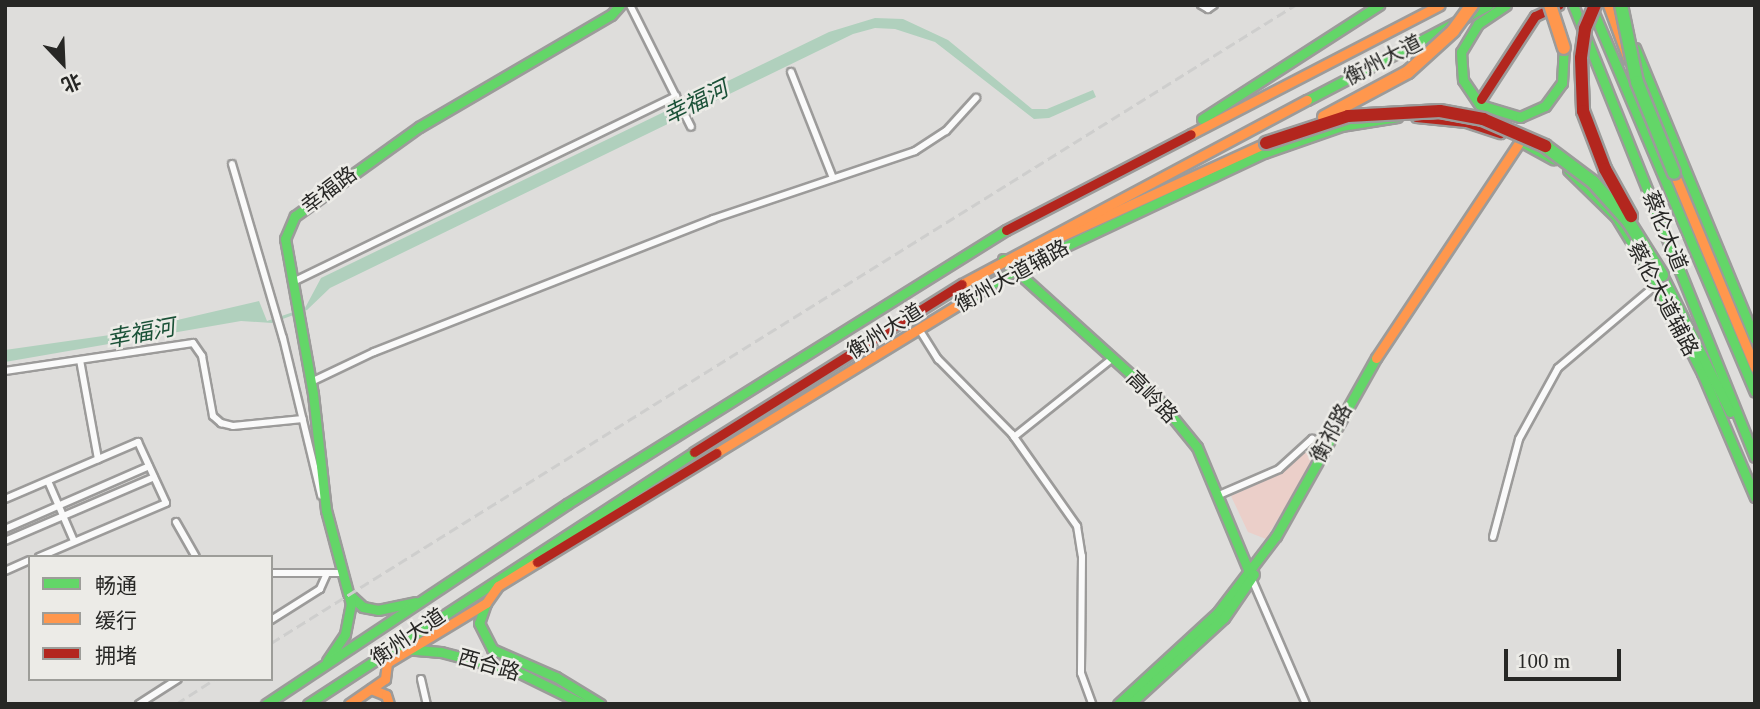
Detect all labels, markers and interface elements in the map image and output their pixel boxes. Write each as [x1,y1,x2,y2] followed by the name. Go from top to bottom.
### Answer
[28,28,98,98] north arrow
[1340,30,1426,90] street label: 衡州大道
[59,69,84,96] text: 北
[659,75,733,131] water label: 幸福河
[296,161,362,219] street label: 幸福路
[1638,187,1692,275] street label: 蔡伦大道
[951,234,1073,318] street label: 衡州大道辅路
[1622,237,1704,361] street label: 蔡伦大道辅路
[843,298,927,364] street label: 衡州大道
[105,314,177,354] water label: 幸福河
[1121,366,1183,428] street label: 高岭路
[1305,399,1357,467] street label: 衡祁路
[28,555,273,681] legend
[95,574,137,598] text: 畅通
[366,603,450,671] street label: 衡州大道
[95,609,137,633] text: 缓行
[1508,636,1625,680] scale bar
[95,644,137,668] text: 拥堵
[455,644,523,686] street label: 西合路
[1517,649,1570,673] text: 100 m

